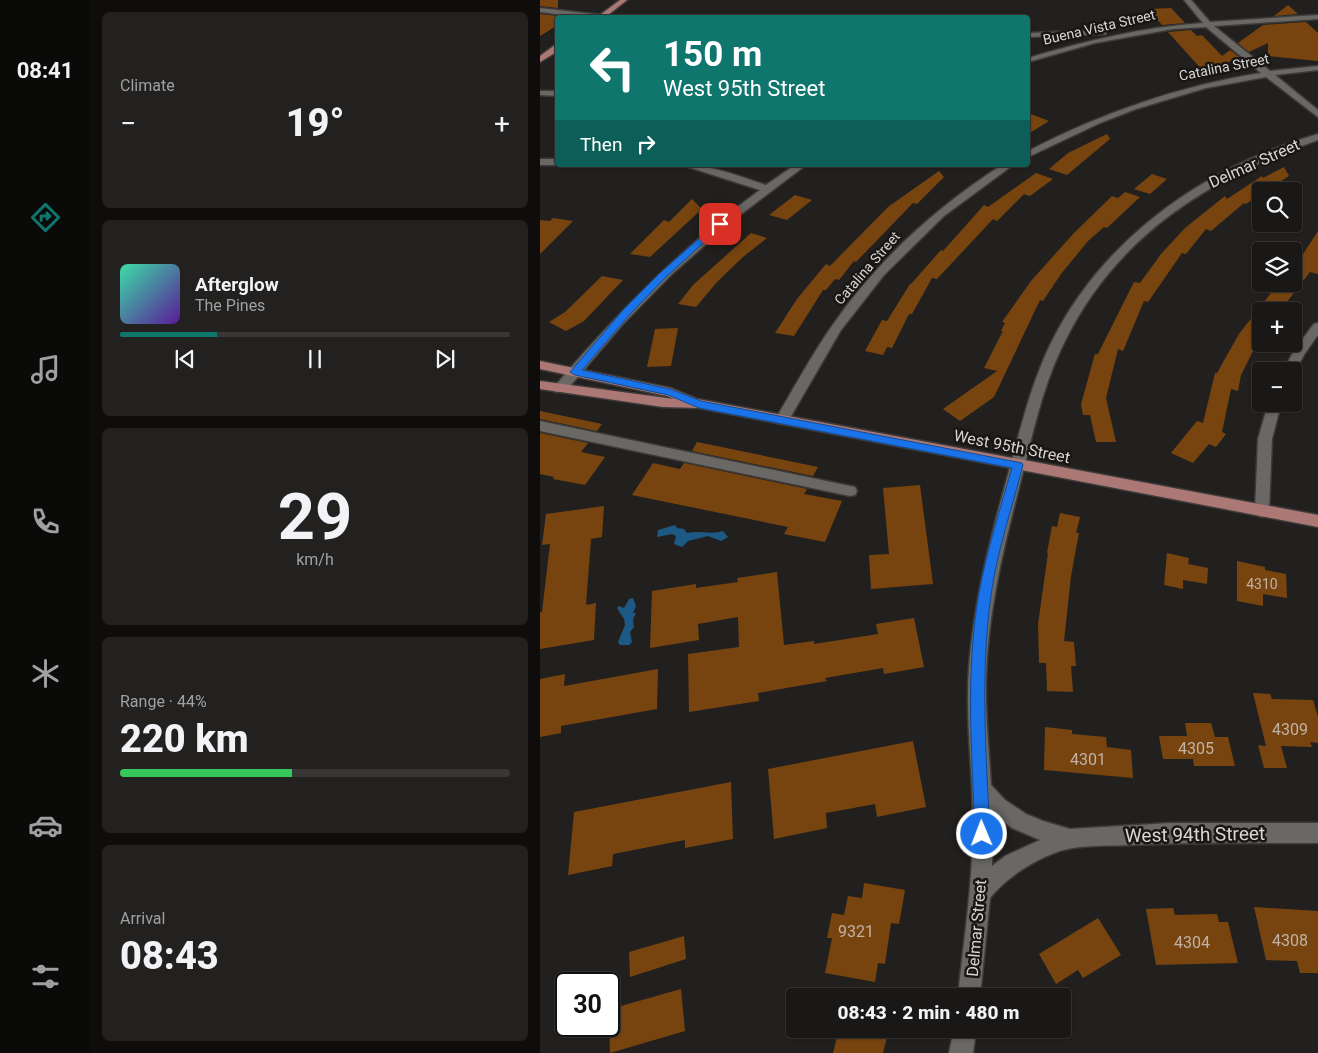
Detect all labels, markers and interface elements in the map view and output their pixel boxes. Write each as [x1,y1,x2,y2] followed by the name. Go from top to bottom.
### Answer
[1041,6,1157,48] street label: Buena Vista Street
[663,34,762,75] text: 150 m
[580,35,645,100] icon: left
[1178,50,1271,84] street label: Catalina Street
[17,58,73,83] text: 08:41
[120,76,175,95] text: Climate
[663,76,825,101] text: West 95th Street
[286,101,344,145] text: 19°
[120,107,136,140] text: −
[494,107,510,140] text: +
[632,130,660,158] icon: right
[580,133,622,156] text: Then
[1206,135,1302,192] street label: Delmar Street
[1252,182,1302,412] map controls
[1252,182,1302,232] button: search
[28,200,63,235] icon: directions
[699,203,741,245] pin
[706,210,734,238] icon: arrive
[831,228,903,308] street label: Catalina Street
[1252,242,1302,292] button: layers
[195,273,279,296] text: Afterglow
[195,296,265,315] text: The Pines
[1252,302,1302,352] button: +
[171,345,199,373] icon: previous
[301,345,329,373] icon: pause
[431,345,459,373] icon: next
[28,352,63,387] icon: music
[1252,362,1302,412] button: −
[952,426,1072,467] street label: West 95th Street
[278,479,352,555] text: 29
[28,504,63,539] icon: phone
[296,550,334,569] text: km/h
[1246,576,1278,592] house number: 4310
[28,656,63,691] icon: climate
[120,692,207,711] text: Range · 44%
[120,717,249,761] text: 220 km
[1272,720,1308,739] house number: 4309
[1178,739,1214,758] house number: 4305
[1070,750,1106,769] house number: 4301
[955,807,1007,859] position arrow
[28,808,63,843] icon: car
[1125,822,1265,847] street label: West 94th Street
[963,879,990,977] street label: Delmar Street
[120,909,165,928] text: Arrival
[838,922,874,941] house number: 9321
[1272,931,1308,950] house number: 4308
[1174,933,1210,952] house number: 4304
[120,934,219,978] text: 08:43
[28,959,63,994] icon: filters
[555,972,620,1037] speed limit sign: 30
[837,1001,1020,1024] text: 08:43 · 2 min · 480 m

